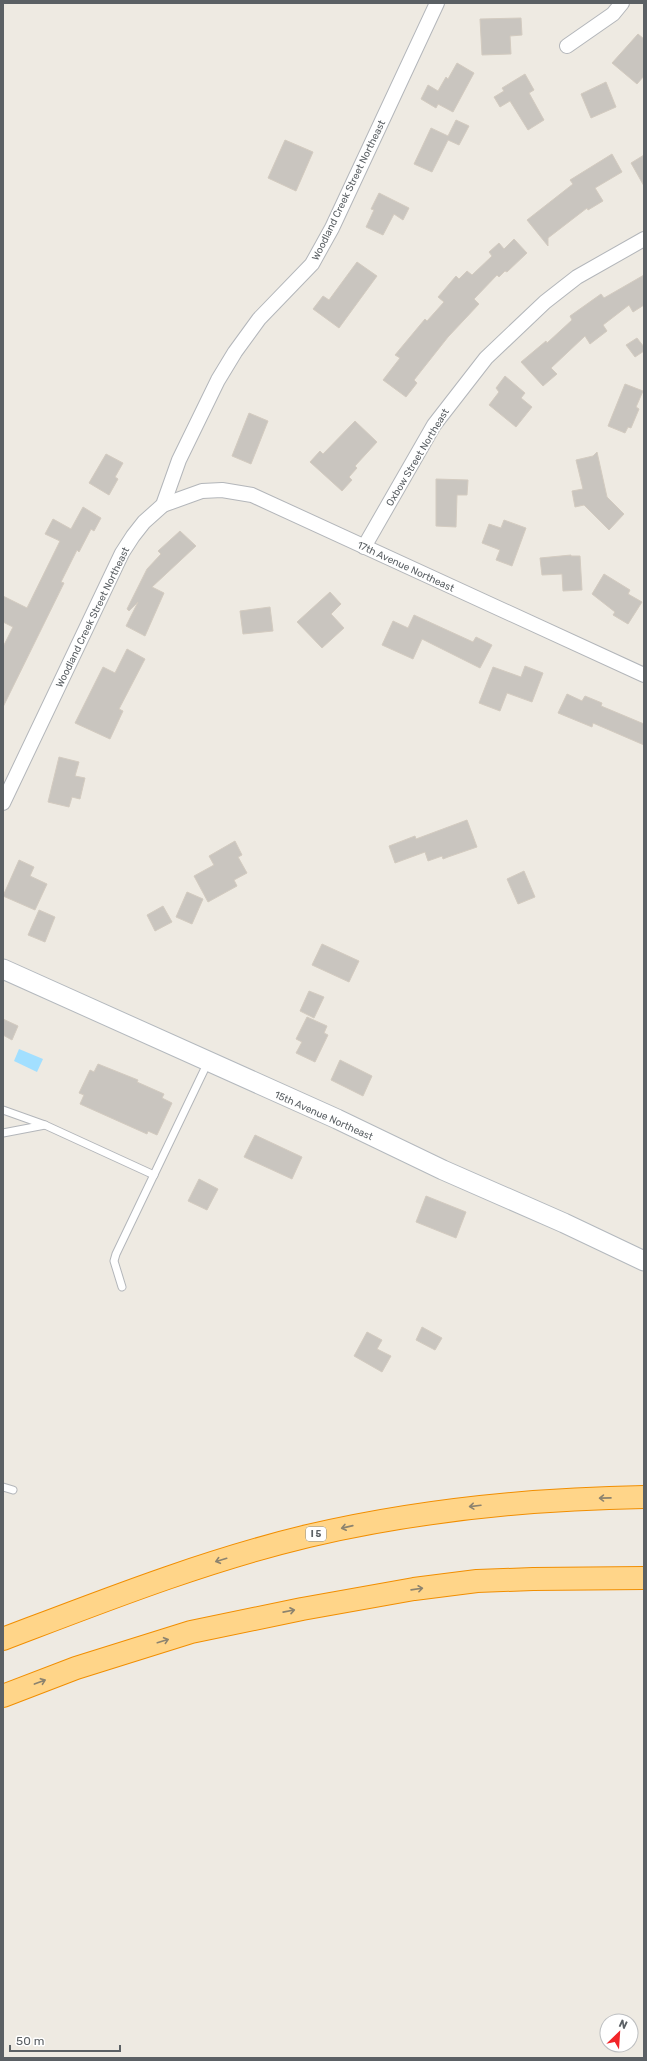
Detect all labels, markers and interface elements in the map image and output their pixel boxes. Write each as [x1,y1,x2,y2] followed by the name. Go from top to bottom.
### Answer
[310,118,388,263] street label: Woodland Creek Street Northeast
[384,406,452,509] street label: Oxbow Street Northeast
[355,539,456,595] street label: 17th Avenue Northeast
[54,545,132,690] street label: Woodland Creek Street Northeast
[273,1089,375,1143] street label: 15th Avenue Northeast
[599,1494,612,1502] one-way arrow
[469,1503,482,1510] one-way arrow
[341,1524,354,1532] one-way arrow
[306,1527,326,1541] road number: I 5
[216,1557,228,1565] one-way arrow
[410,1585,423,1593] one-way arrow
[282,1607,295,1615] one-way arrow
[156,1637,169,1644] one-way arrow
[33,1678,46,1685] one-way arrow
[599,2013,639,2053] north arrow
[617,2017,629,2032] text: N
[10,2027,120,2053] scale bar
[16,2034,44,2048] text: 50 m

